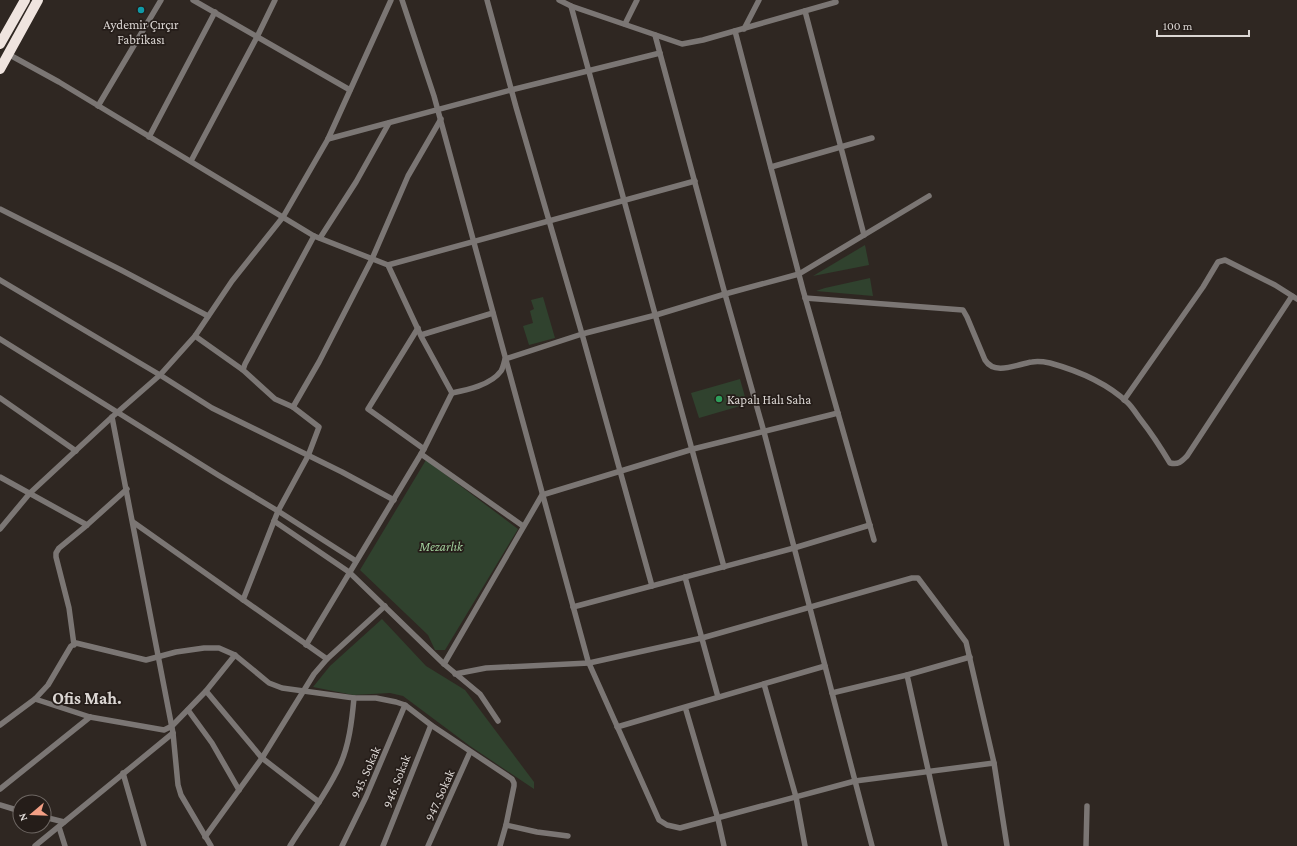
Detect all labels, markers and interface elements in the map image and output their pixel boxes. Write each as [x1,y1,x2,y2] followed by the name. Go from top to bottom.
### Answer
[136,5,146,15] marker: Aydemir Çırçır Fabrikası
[1157,12,1249,38] scale bar
[103,17,179,47] place label: Aydemir Çırçır Fabrikası
[1163,19,1193,33] text: 100 m
[727,392,811,407] place label: Kapalı Halı Saha
[714,394,724,404] marker: Kapalı Halı Saha
[418,539,464,554] park label: Mezarlık
[52,689,122,708] district label: Ofis Mah.
[347,743,384,801] street label: 945. Sokak
[379,752,414,810] street label: 946. Sokak
[422,767,458,823] street label: 947. Sokak
[12,794,52,834] north arrow
[15,811,29,823] text: N

